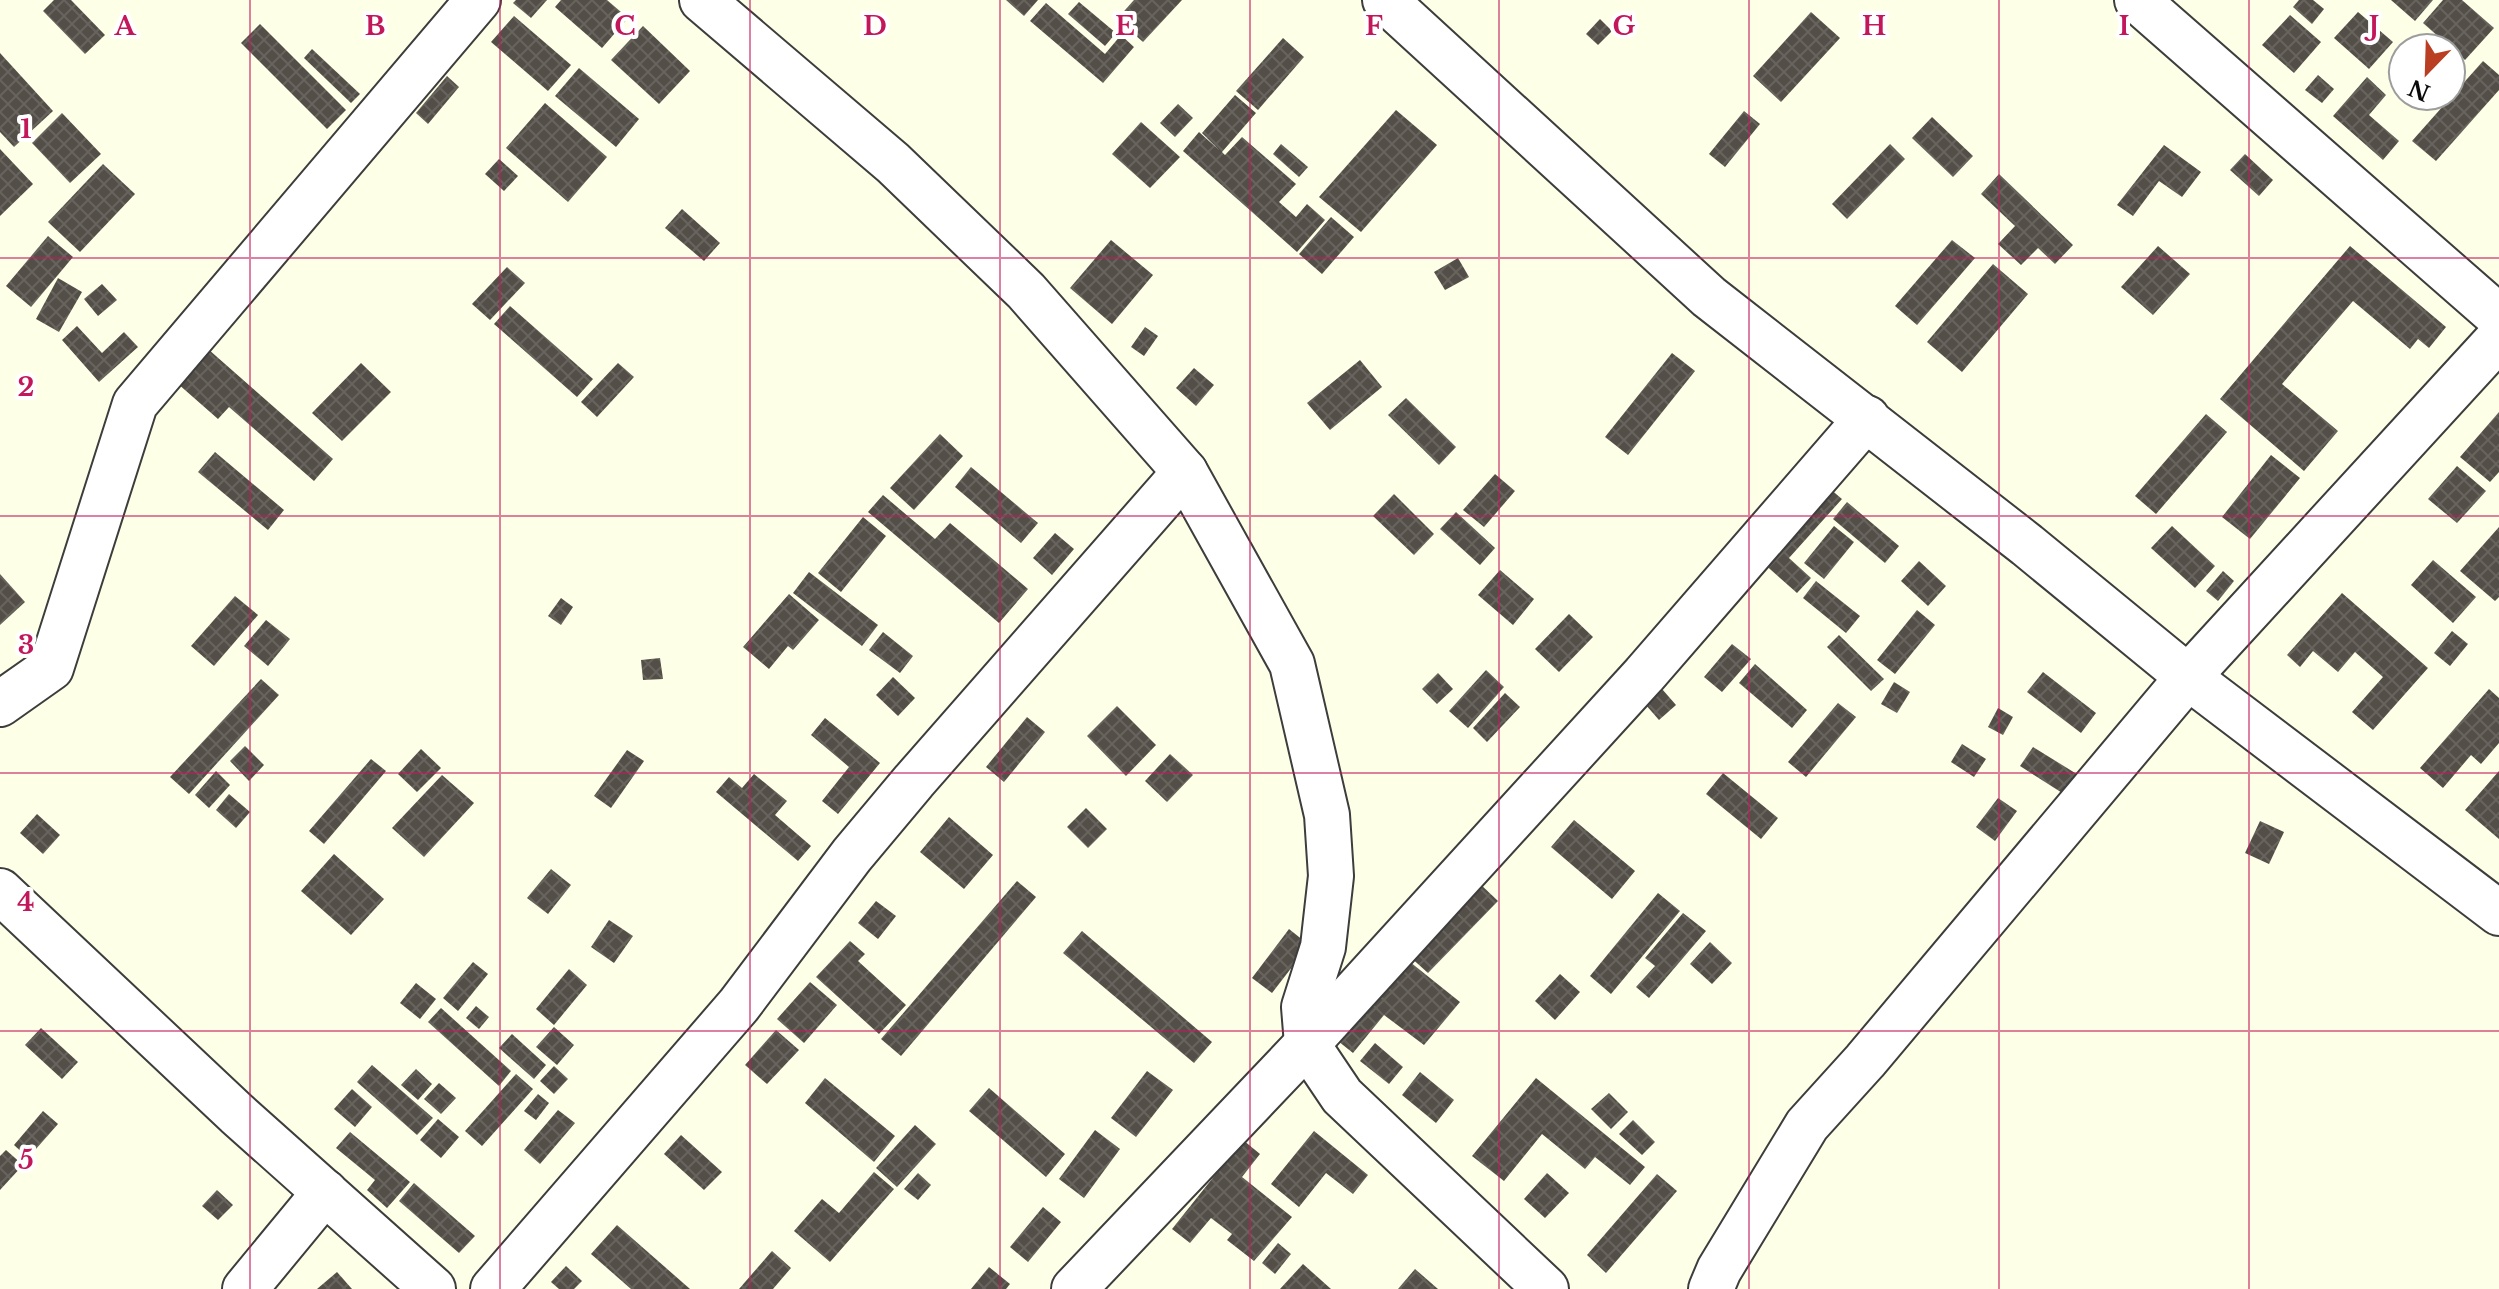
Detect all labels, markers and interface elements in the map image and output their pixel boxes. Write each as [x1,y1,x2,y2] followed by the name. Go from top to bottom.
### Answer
[113,10,136,42] text: A
[365,10,385,42] text: B
[614,10,636,42] text: C
[863,10,887,42] text: D
[1115,10,1135,42] text: E
[1365,10,1383,42] text: F
[1613,10,1636,42] text: G
[1862,10,1886,42] text: H
[2118,10,2130,42] text: I
[2364,10,2379,42] text: J
[2387,32,2467,112] north arrow
[2404,73,2434,106] text: N
[20,113,32,145] text: 1
[18,371,34,403] text: 2
[18,629,34,661] text: 3
[17,886,35,918] text: 4
[18,1144,34,1176] text: 5

